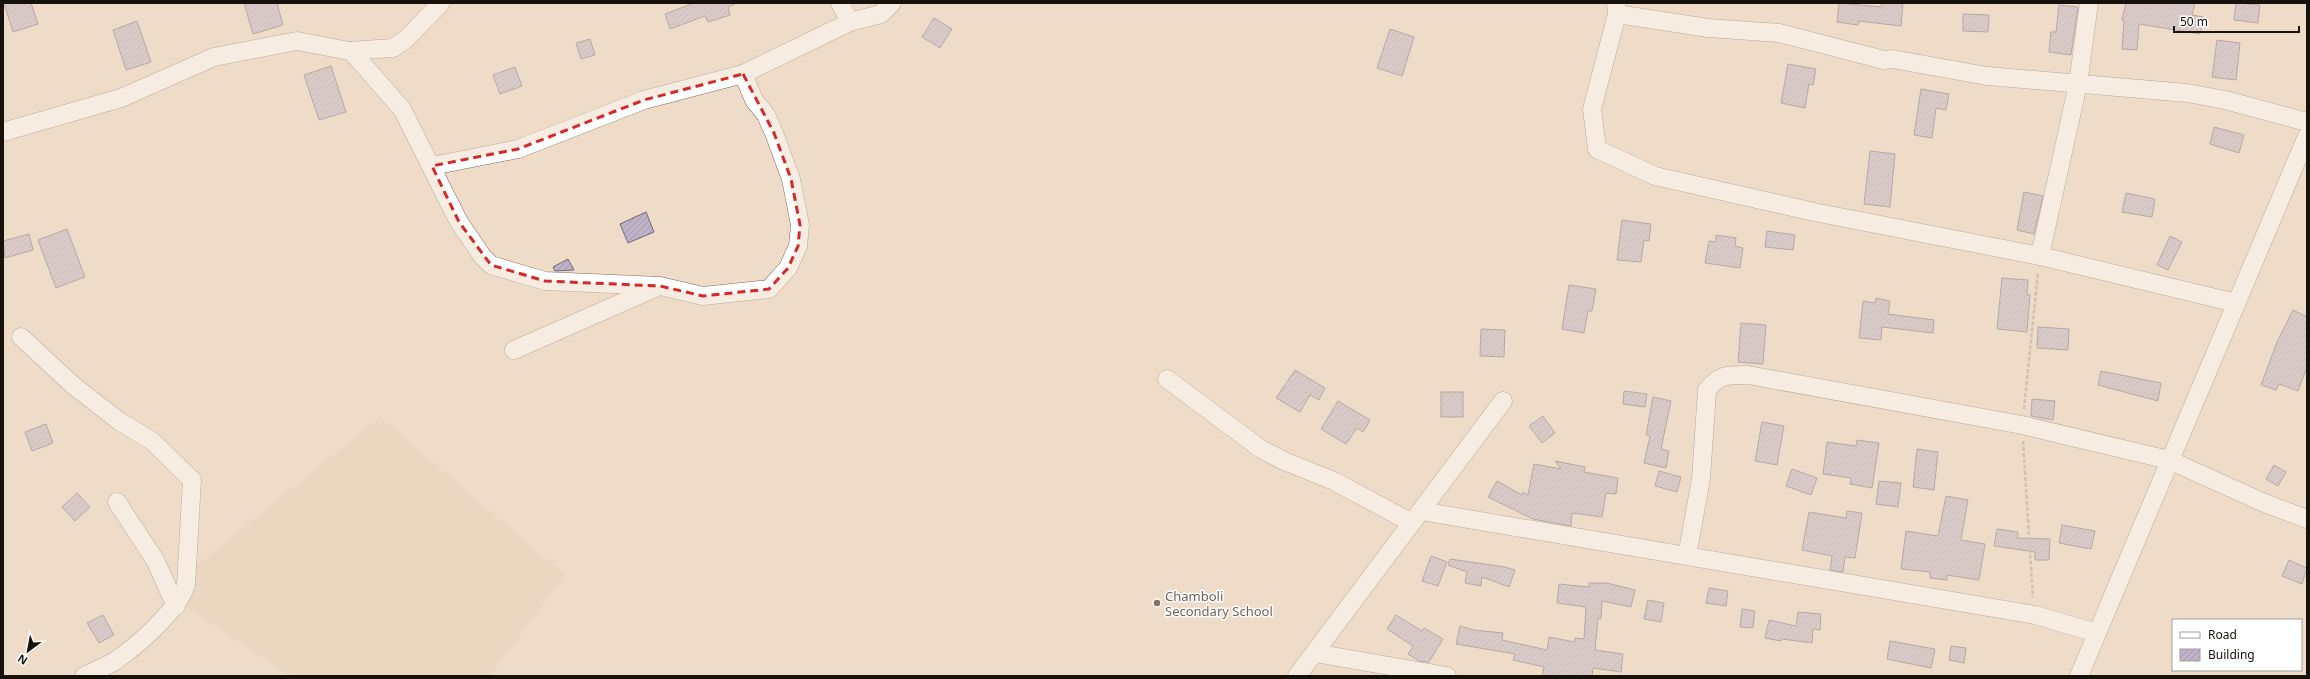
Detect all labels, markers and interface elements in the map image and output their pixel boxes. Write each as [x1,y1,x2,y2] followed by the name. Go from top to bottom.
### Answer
[2174,8,2299,34] scale bar
[2180,13,2208,30] text: 50 m
[1165,587,1273,620] place label: Chamboli Secondary School
[1152,598,1162,608] marker: Chamboli Secondary School
[2172,619,2302,671] legend
[2208,626,2237,643] text: Road
[8,631,48,671] north arrow
[2208,646,2255,663] text: Building
[15,651,30,669] text: N

